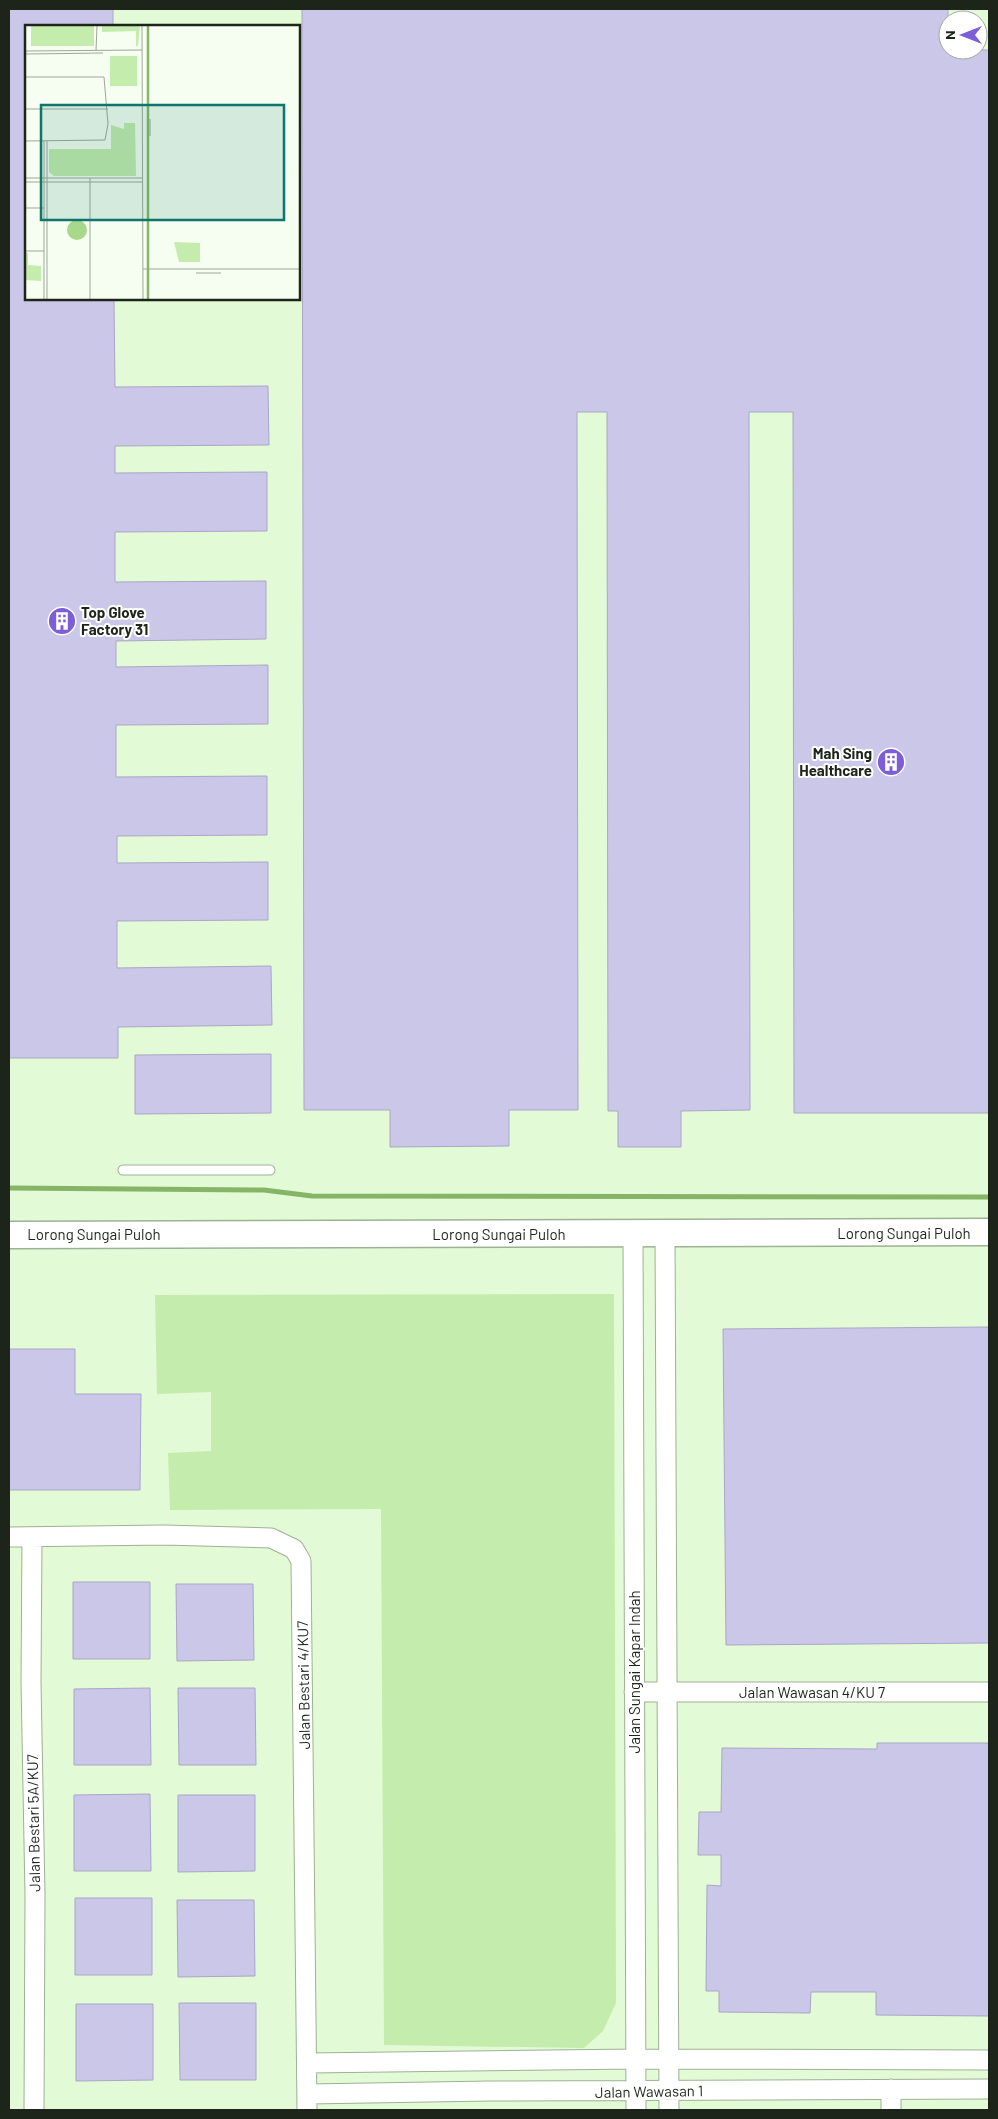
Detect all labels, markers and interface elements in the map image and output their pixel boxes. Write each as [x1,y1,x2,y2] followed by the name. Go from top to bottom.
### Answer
[938,10,988,60] north arrow
[25,25,300,300] inset map
[941,30,958,40] text: N
[81,603,148,638] place label: Top Glove Factory 31
[47,606,77,636] building icon: Top Glove Factory 31
[799,744,872,779] place label: Mah Sing Healthcare
[876,747,906,777] building icon: Mah Sing Healthcare
[837,1224,971,1242] street label: Lorong Sungai Puloh
[27,1225,161,1243] street label: Lorong Sungai Puloh
[432,1225,566,1243] street label: Lorong Sungai Puloh
[625,1591,643,1753] street label: Jalan Sungai Kapar Indah
[293,1621,313,1749] street label: Jalan Bestari 4/KU7
[739,1683,885,1701] street label: Jalan Wawasan 4/KU 7
[23,1754,43,1892] street label: Jalan Bestari 5A/KU7
[595,2081,703,2101] street label: Jalan Wawasan 1

